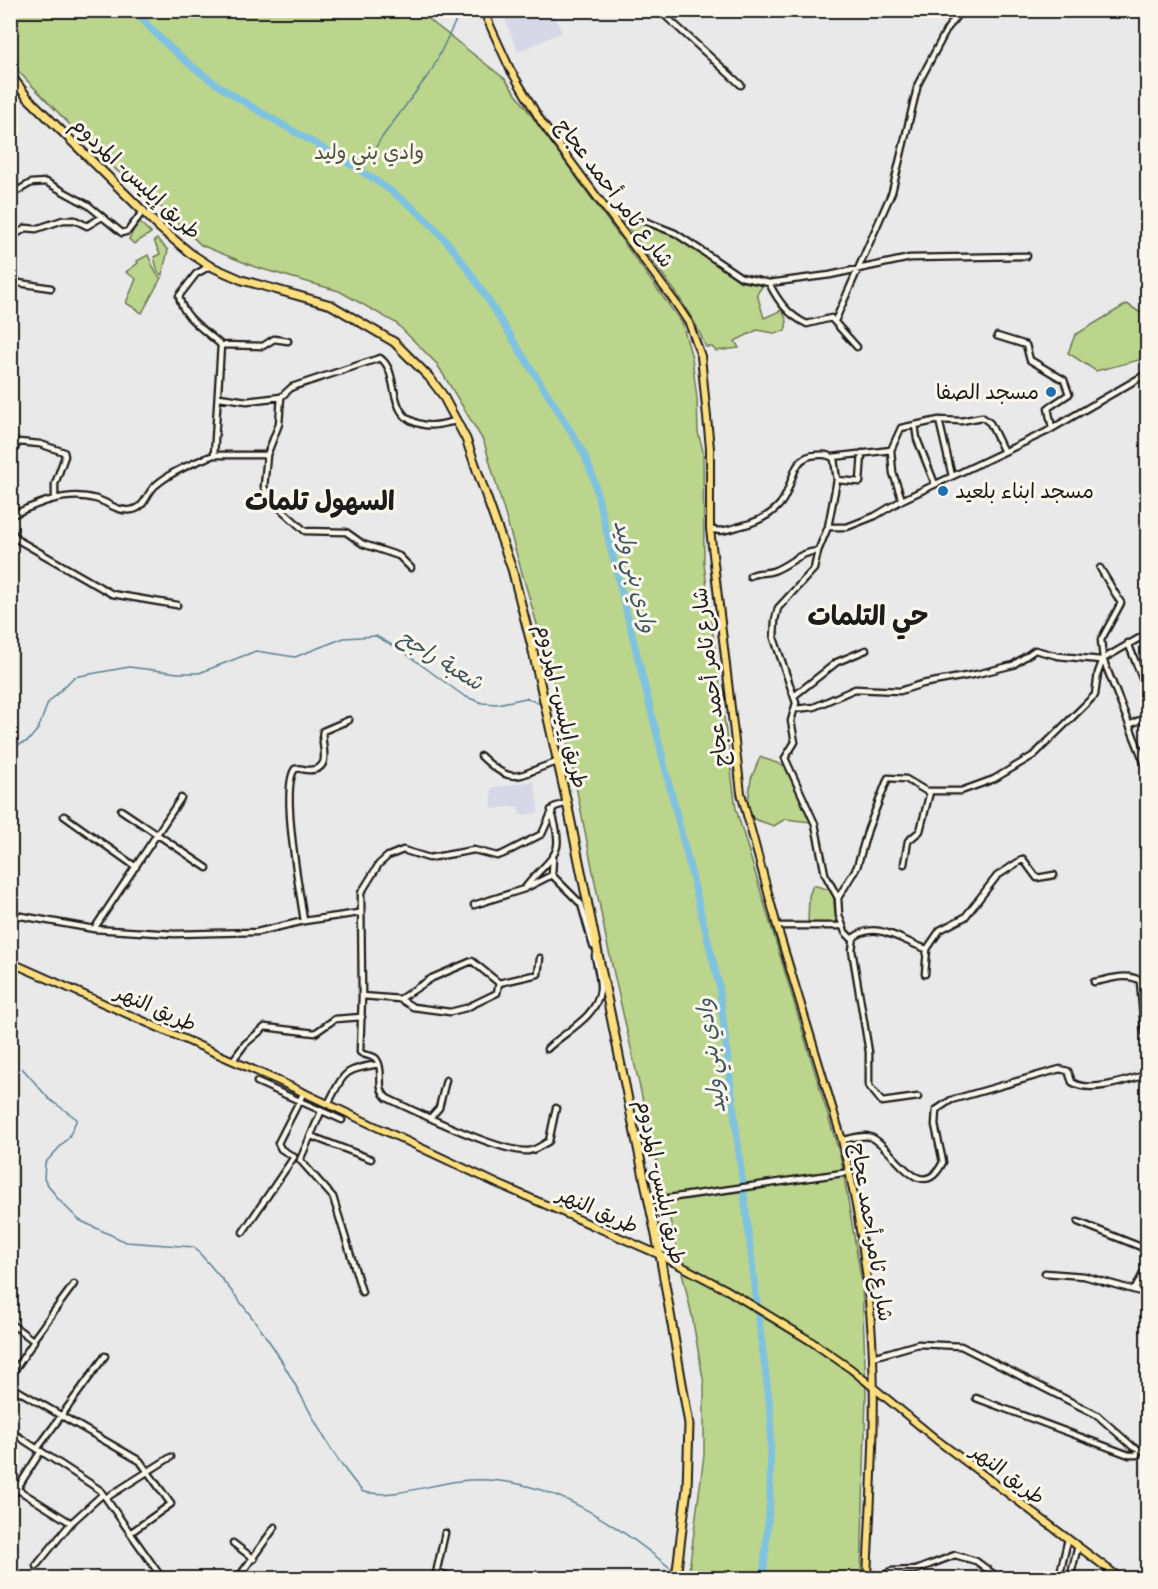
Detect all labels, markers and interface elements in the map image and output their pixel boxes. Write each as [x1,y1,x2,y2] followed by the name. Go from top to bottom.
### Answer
[62,112,206,249] street label: طريق إيليس- المردوم
[546,114,679,276] street label: شارع ثامر أحمد عجاج
[314,140,424,171] park label: وادي بني وليد
[936,380,1039,410] place label: مسجد الصفا
[1044,385,1058,399] marker: مسجد الصفا
[955,479,1094,509] place label: مسجد ابناء بلعيد
[936,484,950,498] marker: مسجد ابناء بلعيد
[245,485,395,524] district label: السهول تلمات
[603,517,662,637] water label: وادي بني وليد
[687,585,739,768] street label: شارع ثامر أحمد عجاج
[808,600,928,640] district label: حي التلمات
[526,621,593,792] street label: طريق إيليس- المردوم
[390,623,488,701] water label: شعبة راجح
[108,979,200,1042] street label: طريق النهر
[691,996,737,1115] water label: وادي بني وليد
[626,1097,690,1268] street label: طريق إيليس- المردوم
[840,1141,898,1324] street label: شارع ثامر أحمد عجاج
[550,1181,642,1244] street label: طريق النهر
[961,1437,1050,1514] street label: طريق النهر

